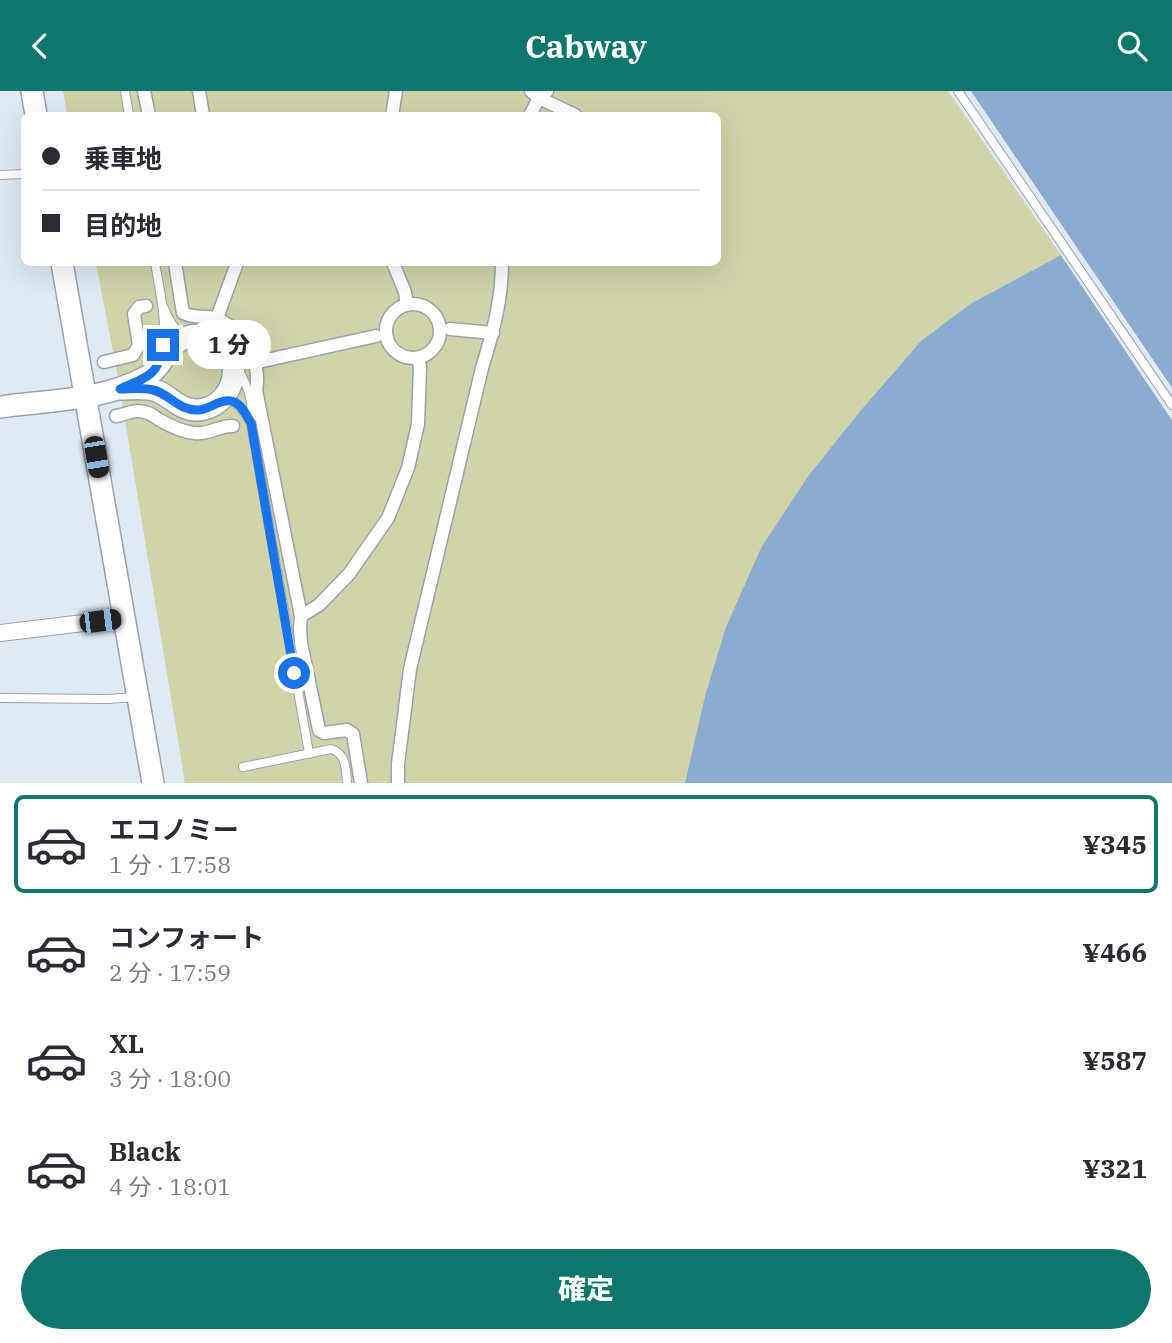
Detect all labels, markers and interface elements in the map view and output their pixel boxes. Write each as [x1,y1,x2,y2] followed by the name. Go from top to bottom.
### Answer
[525,25,647,67] text: Cabway
[21,27,59,65] icon: back
[1113,27,1151,65] icon: search
[84,141,162,175] text: 乗車地
[84,208,162,242] text: 目的地
[188,321,272,369] callout: 1 分
[147,329,179,361] route end
[208,329,250,359] text: 1 分
[83,434,110,480] car
[78,608,123,634] car
[278,657,310,689] route start
[109,812,239,846] text: エコノミー
[25,813,88,876] icon: car
[1082,827,1147,861] text: ¥345
[109,849,231,879] text: 1 分 · 17:58
[109,920,264,954] text: コンフォート
[25,921,88,984] icon: car
[1082,935,1147,969] text: ¥466
[109,957,231,987] text: 2 分 · 17:59
[109,1026,144,1060] text: XL
[25,1029,88,1092] icon: car
[1082,1043,1147,1077] text: ¥587
[109,1063,231,1093] text: 3 分 · 18:00
[109,1134,181,1168] text: Black
[25,1137,88,1200] icon: car
[1082,1151,1147,1185] text: ¥321
[109,1171,231,1201] text: 4 分 · 18:01
[21,1249,1151,1329] button: 確定

